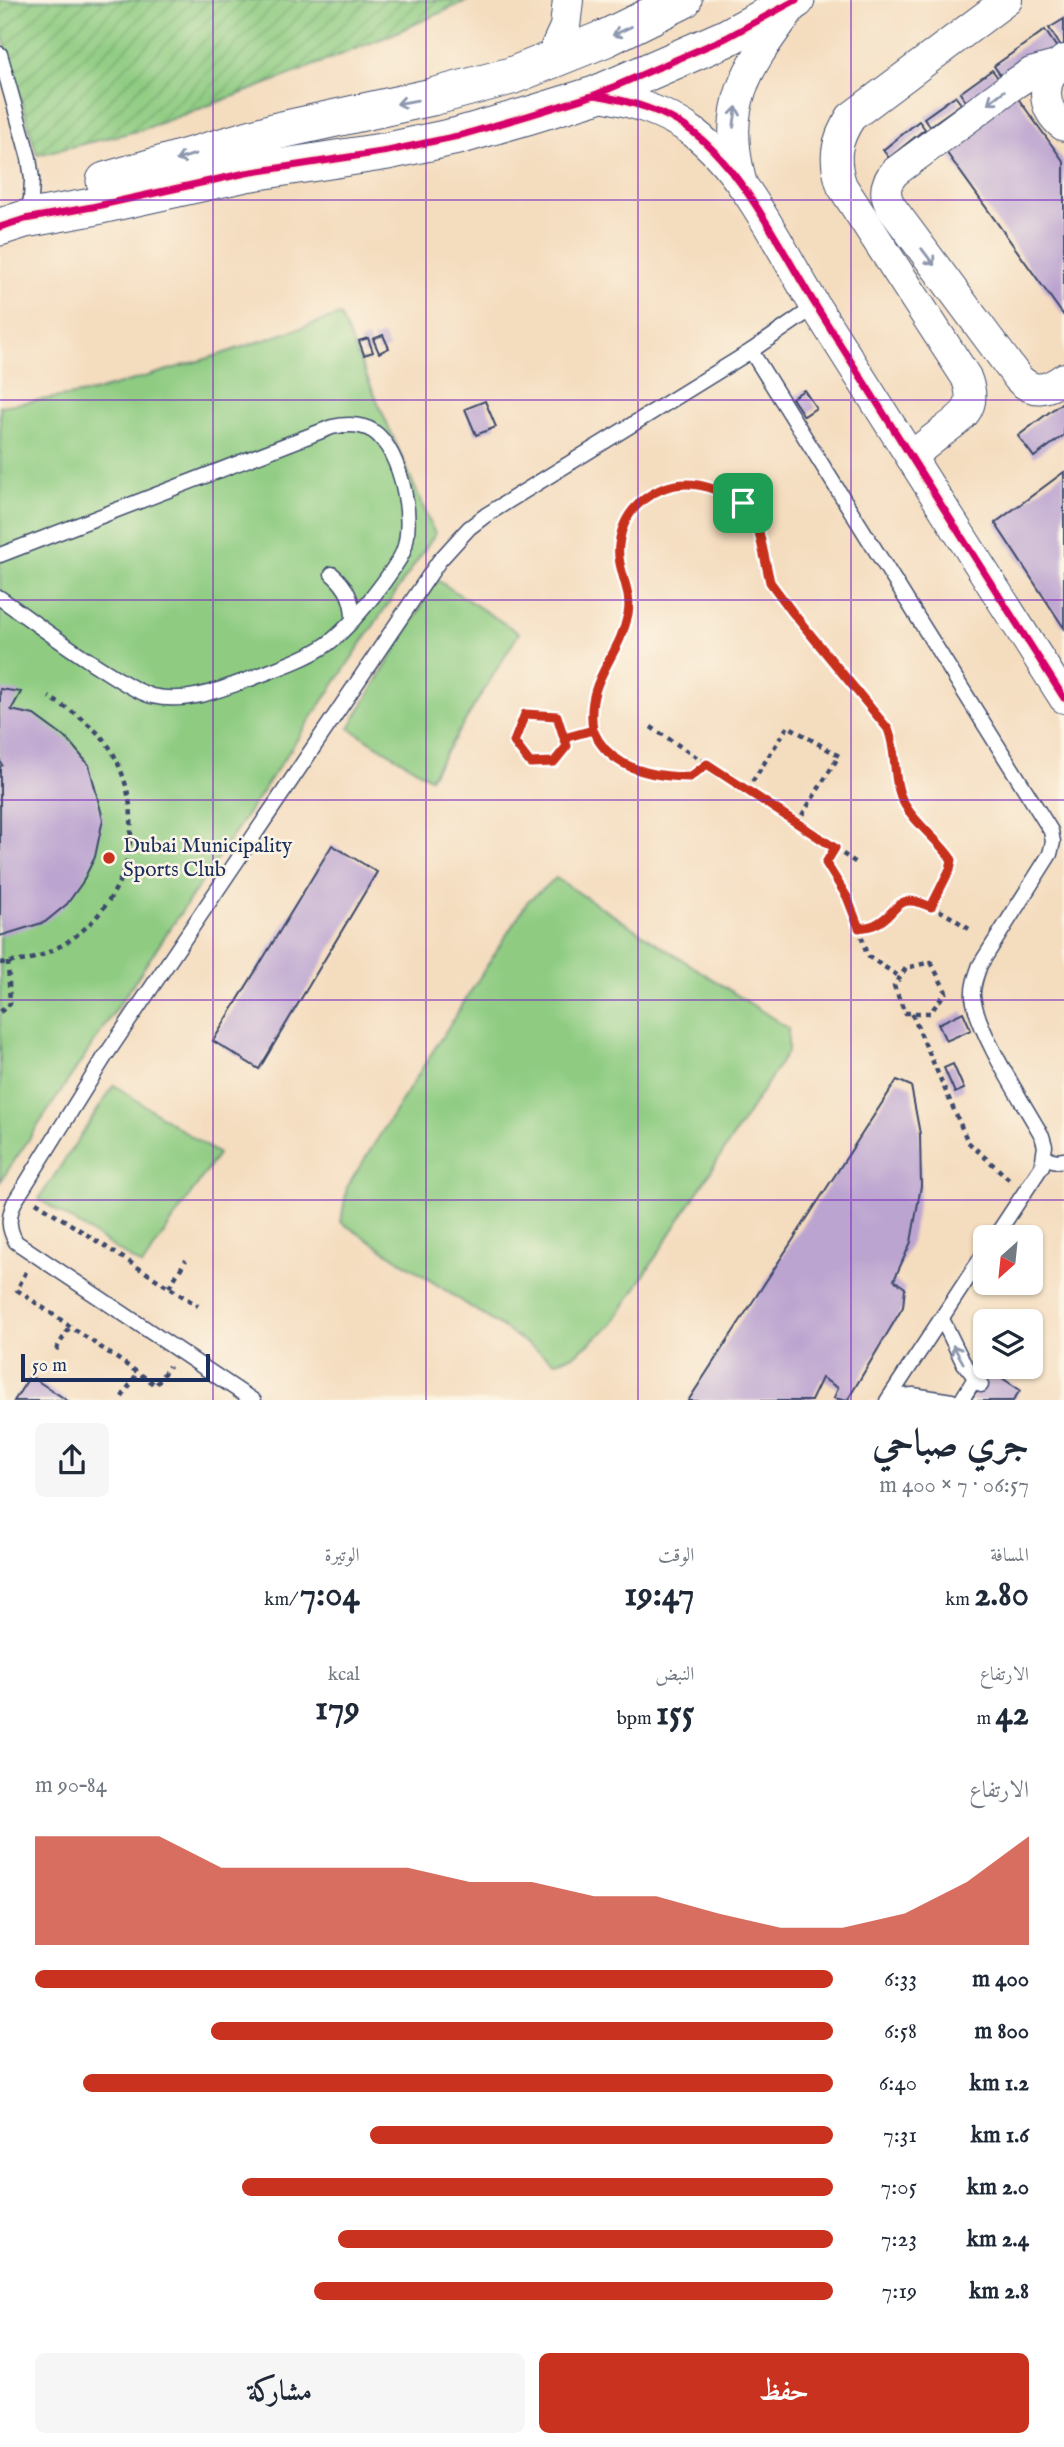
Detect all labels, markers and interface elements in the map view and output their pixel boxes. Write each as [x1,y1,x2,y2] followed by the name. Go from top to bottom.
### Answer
[612,25,633,38] one-way arrow
[987,90,1006,104] one-way arrow
[396,95,419,109] one-way arrow
[729,106,742,129] one-way arrow
[175,151,197,164] one-way arrow
[921,247,936,266] one-way arrow
[713,473,773,533] pin
[724,484,762,522] icon: arrive
[123,833,293,884] place label: Dubai Municipality Sports Club
[101,850,117,866] marker: Dubai Municipality Sports Club
[973,1225,1043,1295] north arrow
[973,1225,1043,1379] map controls
[973,1309,1043,1379] button: layers
[951,1344,965,1364] one-way arrow
[21,1352,210,1383] scale bar
[32,1354,67,1378] text: 50 m
[872,1421,1029,1469] text: جري صباحي
[35,1423,109,1497] button: share
[879,1471,1029,1500] text: 06:57 · 7 × 400 m
[325,1544,360,1568] text: الوتيرة
[658,1544,694,1568] text: الوقت
[990,1544,1029,1568] text: المسافة
[300,1573,360,1618] text: 7:04
[624,1573,694,1618] text: 19:47
[974,1573,1029,1618] text: 2.80
[264,1588,300,1612] text: /km
[945,1588,974,1612] text: km
[328,1663,360,1687] text: kcal
[655,1663,694,1687] text: النبض
[980,1663,1029,1687] text: الارتفاع
[315,1687,360,1732] text: 179
[656,1692,694,1737] text: 155
[995,1692,1029,1737] text: 42
[617,1707,656,1731] text: bpm
[977,1707,995,1731] text: m
[35,1771,107,1800] text: 84–90 m
[969,1776,1029,1805] text: الارتفاع
[884,1965,917,1994] text: 6:33
[972,1965,1029,1994] text: 400 m
[884,2017,917,2046] text: 6:58
[975,2017,1029,2046] text: 800 m
[879,2069,917,2098] text: 6:40
[970,2069,1029,2098] text: 1.2 km
[883,2121,917,2150] text: 7:31
[971,2121,1029,2150] text: 1.6 km
[881,2173,917,2202] text: 7:05
[967,2173,1029,2202] text: 2.0 km
[881,2225,917,2254] text: 7:23
[967,2225,1029,2254] text: 2.4 km
[882,2277,917,2306] text: 7:19
[969,2277,1029,2306] text: 2.8 km
[35,2353,525,2433] button: مشاركة
[539,2353,1029,2433] button: حفظ

